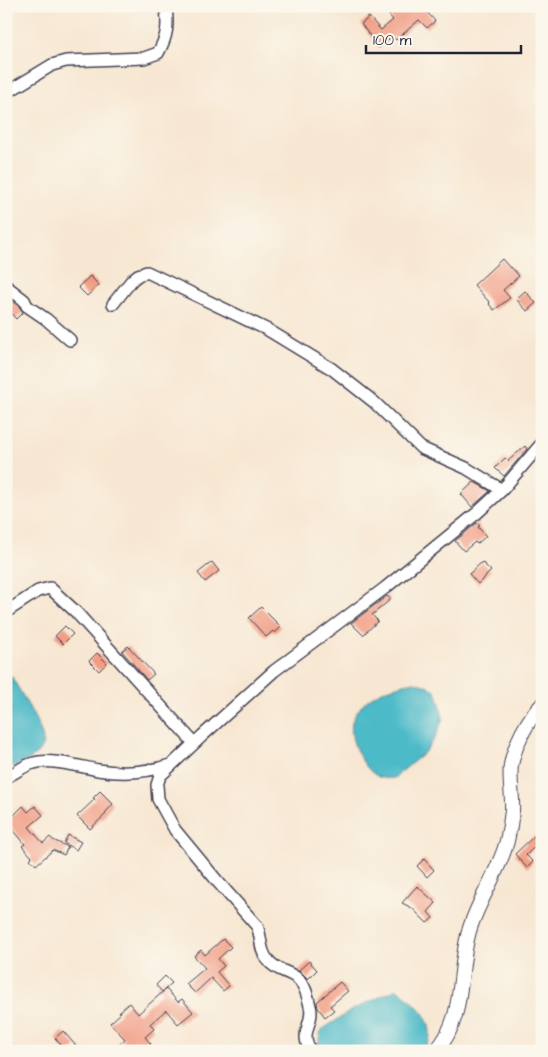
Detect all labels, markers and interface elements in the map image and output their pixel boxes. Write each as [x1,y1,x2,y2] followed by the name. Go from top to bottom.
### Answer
[366,22,520,54] scale bar
[373,30,412,51] text: 100 m

